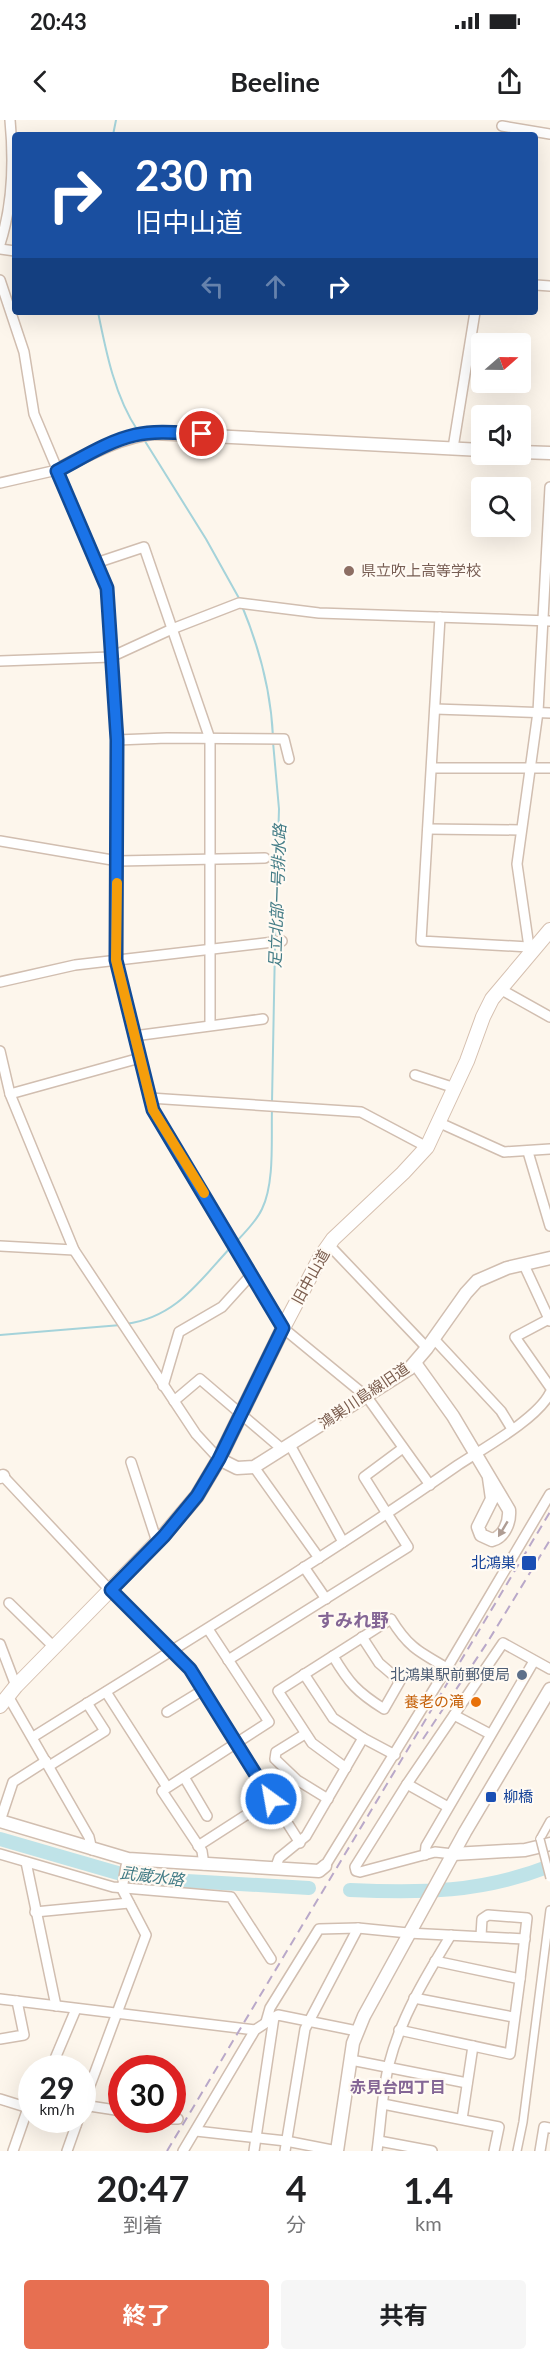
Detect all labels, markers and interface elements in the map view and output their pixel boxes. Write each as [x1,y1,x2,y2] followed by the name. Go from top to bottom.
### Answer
[30,8,87,35] text: 20:43
[24,65,57,98] icon: back
[230,65,320,98] text: Beeline
[493,65,526,98] icon: share
[135,150,253,200] text: 230 m
[36,156,114,234] icon: right
[135,205,243,238] text: 旧中山道
[196,270,229,303] icon: left
[259,270,292,303] icon: ahead
[322,270,355,303] icon: right
[471,333,531,393] north arrow
[471,333,531,537] map controls
[471,405,531,465] button: sound
[176,408,227,459] pin
[185,417,218,450] icon: arrive
[471,477,531,537] button: search
[361,561,481,579] place label: 県立吹上高等学校
[342,564,356,578] marker: 県立吹上高等学校
[264,822,289,968] water label: 足立北部一号排水路
[288,1246,333,1307] street label: 旧中山道
[315,1358,412,1432] street label: 鴻巣川島線旧道
[498,1521,509,1538] one-way arrow
[471,1553,516,1571] place label: 北鴻巣
[520,1554,538,1572] marker: 北鴻巣
[317,1609,389,1631] district label: すみれ野
[390,1665,510,1683] place label: 北鴻巣駅前郵便局
[515,1668,529,1682] marker: 北鴻巣駅前郵便局
[404,1692,464,1710] place label: 養老の滝
[469,1695,483,1709] marker: 養老の滝
[239,1767,303,1831] position arrow
[503,1787,533,1805] place label: 柳橋
[484,1790,498,1804] marker: 柳橋
[119,1862,187,1889] water label: 武蔵水路
[108,2055,186,2133] speed limit sign: 30
[40,2069,74,2105] text: 29
[350,2077,446,2096] district label: 赤見台四丁目
[39,2100,75,2118] text: km/h
[97,2166,189,2210] text: 20:47
[286,2166,307,2210] text: 4
[403,2168,454,2212] text: 1.4
[415,2211,442,2235] text: km
[123,2212,163,2236] text: 到着
[286,2212,306,2236] text: 分
[24,2280,269,2349] button: 終了
[281,2280,526,2349] button: 共有

